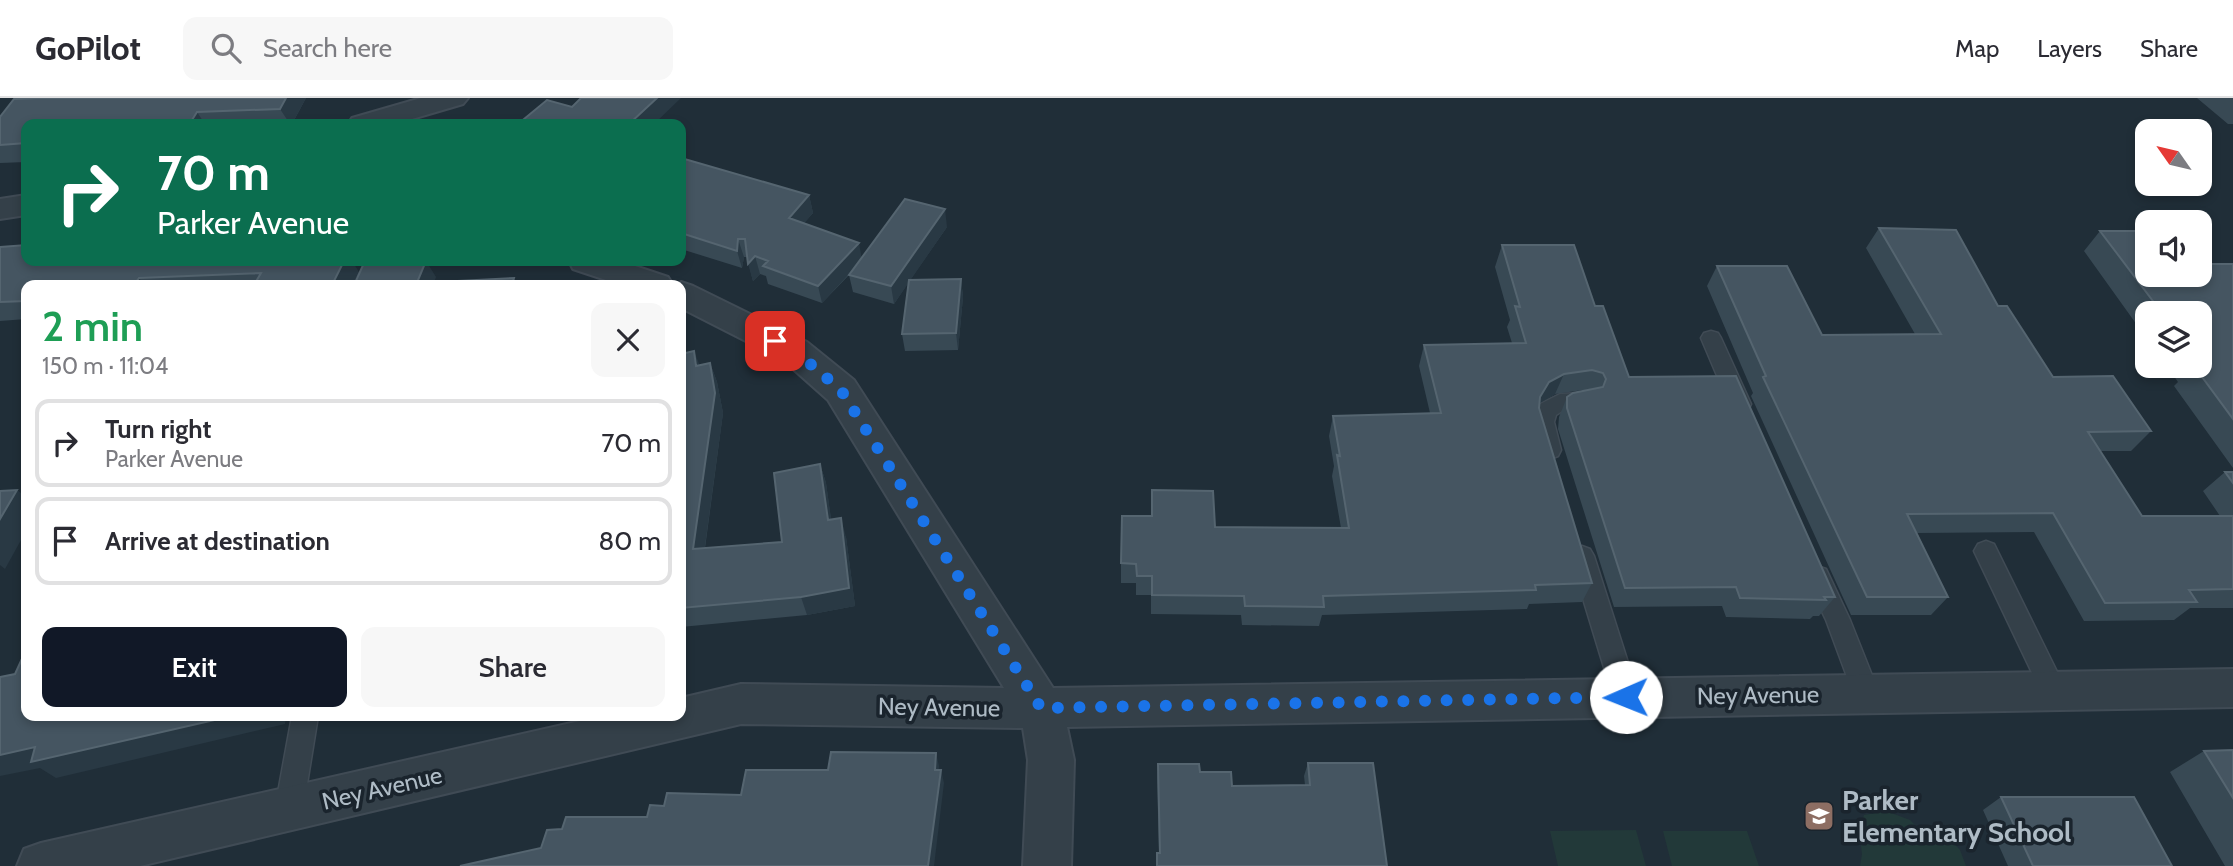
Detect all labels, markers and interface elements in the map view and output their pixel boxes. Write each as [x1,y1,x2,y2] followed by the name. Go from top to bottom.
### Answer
[183,17,673,80] search box
[35,28,141,68] text: GoPilot
[207,29,245,67] icon: search
[263,32,392,64] text: Search here
[1955,34,1999,63] text: Map
[2037,34,2102,63] text: Layers
[2140,34,2198,63] text: Share
[2135,119,2212,196] north arrow
[2135,119,2212,378] map controls
[157,143,270,202] text: 70 m
[42,147,133,238] icon: right
[157,203,349,242] text: Parker Avenue
[2135,210,2212,287] button: sound
[42,300,143,352] text: 2 min
[2135,301,2212,378] button: layers
[591,303,665,377] button: close
[745,311,805,371] pin
[756,322,794,360] icon: arrive
[42,352,168,380] text: 150 m · 11:04
[105,413,211,445] text: Turn right
[46,424,84,462] icon: right
[601,427,661,459] text: 70 m
[105,445,243,473] text: Parker Avenue
[46,522,84,560] icon: arrive
[105,525,330,557] text: Arrive at destination
[598,525,661,557] text: 80 m
[42,627,347,707] button: Exit
[361,627,665,707] button: Share
[1589,660,1663,734] position arrow
[1697,679,1819,711] street label: Ney Avenue
[878,691,1000,723] street label: Ney Avenue
[319,760,445,816] street label: Ney Avenue
[1842,783,2071,849] place label: Parker Elementary School
[1802,799,1836,833] school or university icon: Parker Elementary School

